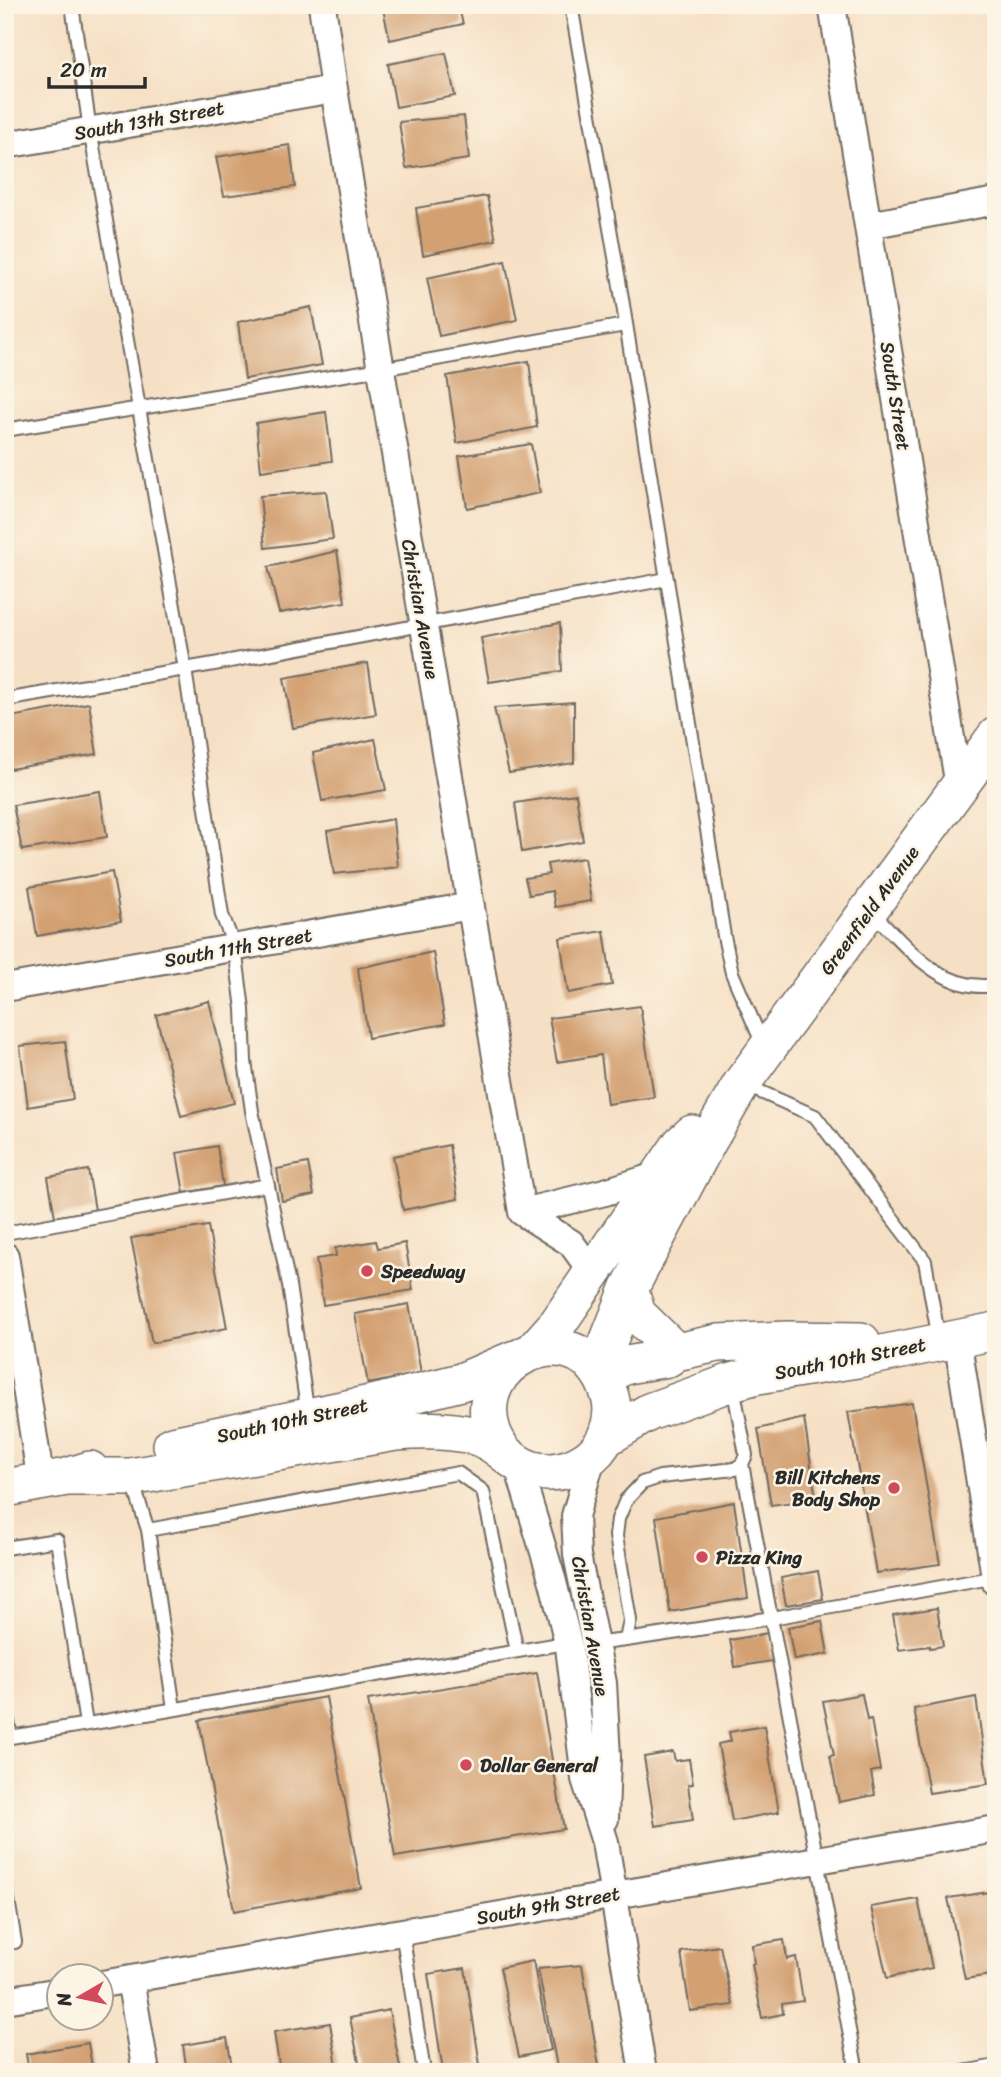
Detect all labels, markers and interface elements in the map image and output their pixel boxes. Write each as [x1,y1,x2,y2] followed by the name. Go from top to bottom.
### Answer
[49,46,145,90] scale bar
[60,51,107,89] text: 20 m
[71,91,227,150] street label: South 13th Street
[871,339,920,453] street label: South Street
[392,537,449,682] street label: Christian Avenue
[811,838,928,982] street label: Greenfield Avenue
[162,918,315,977] street label: South 11th Street
[380,1255,466,1288] place label: Speedway
[359,1263,375,1279] marker: Speedway
[772,1328,929,1389] street label: South 10th Street
[214,1388,371,1453] street label: South 10th Street
[775,1461,881,1516] place label: Bill Kitchens Body Shop
[886,1480,902,1496] marker: Bill Kitchens Body Shop
[716,1541,802,1574] place label: Pizza King
[694,1549,710,1565] marker: Pizza King
[562,1554,619,1699] street label: Christian Avenue
[480,1749,598,1782] place label: Dollar General
[458,1757,474,1773] marker: Dollar General
[474,1877,622,1934] street label: South 9th Street
[46,1962,116,2032] north arrow
[46,1990,81,2010] text: N

